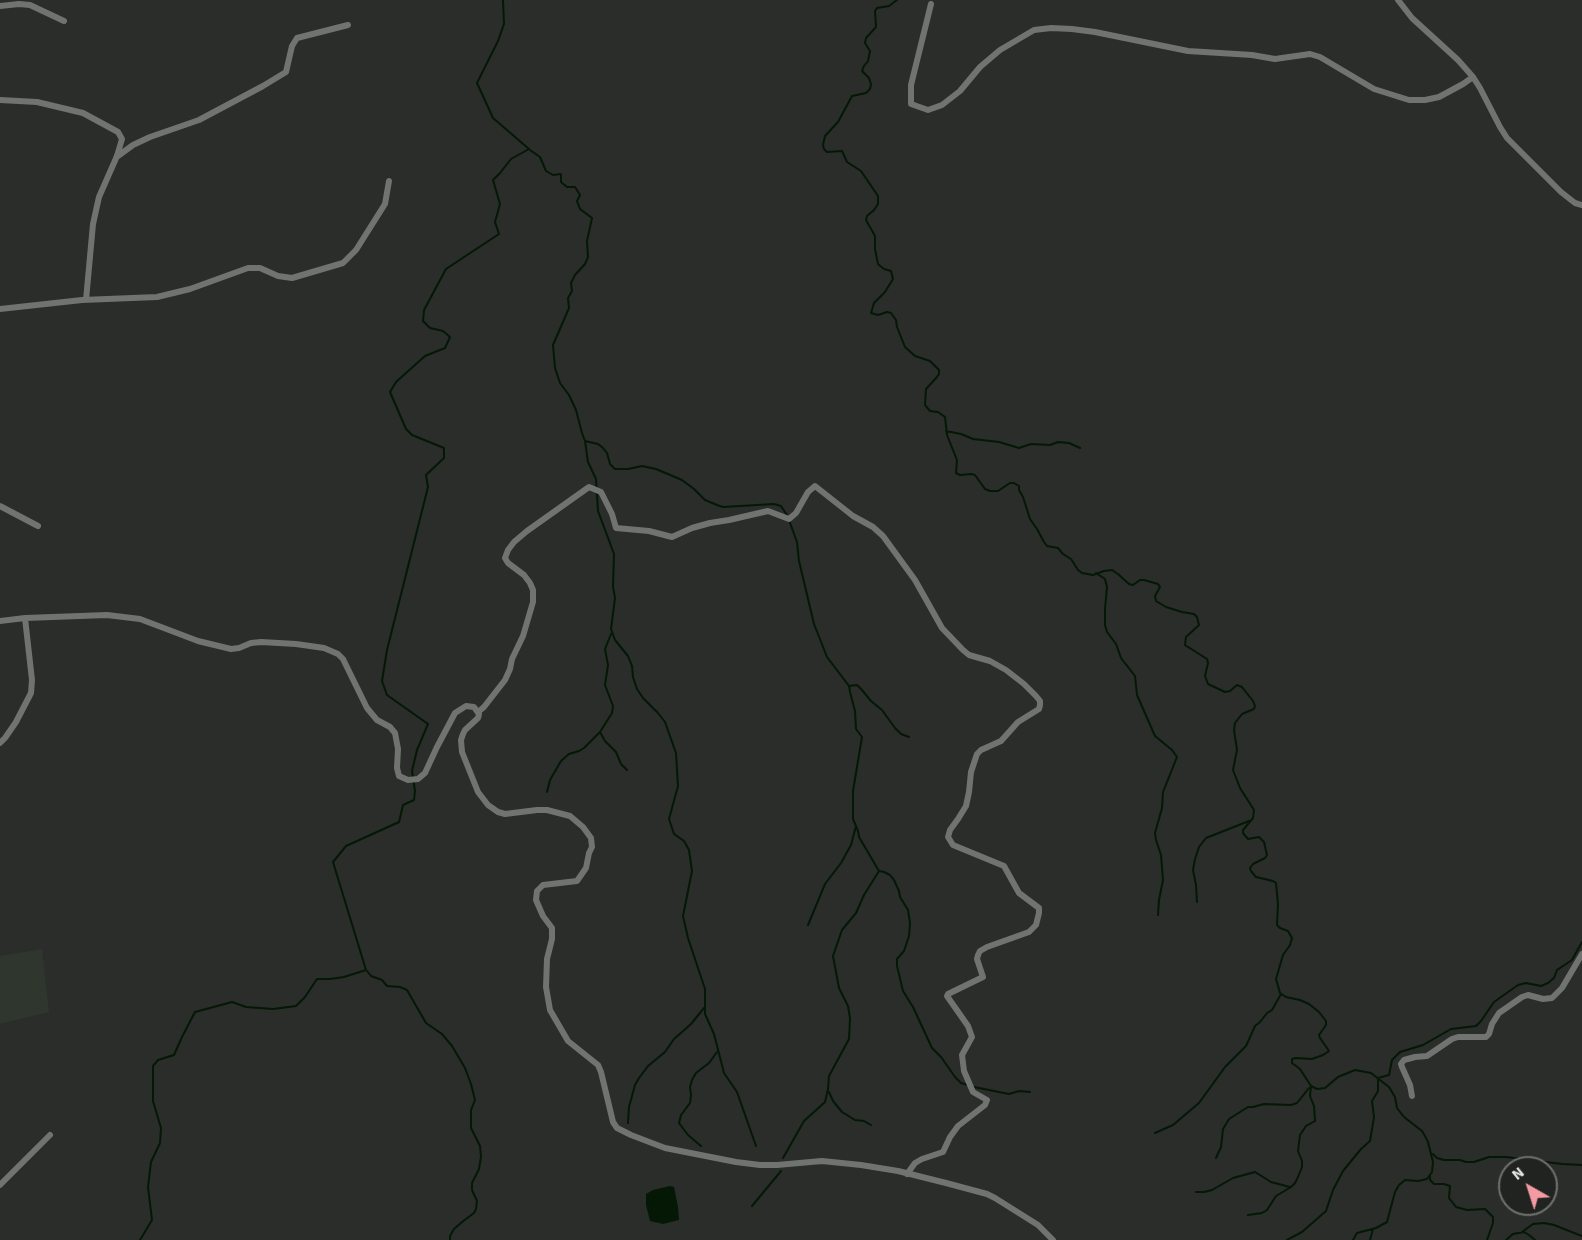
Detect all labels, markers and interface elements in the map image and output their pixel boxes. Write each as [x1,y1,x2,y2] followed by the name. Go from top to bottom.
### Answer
[1498,1156,1558,1216] north arrow
[1507,1162,1529,1185] text: N

